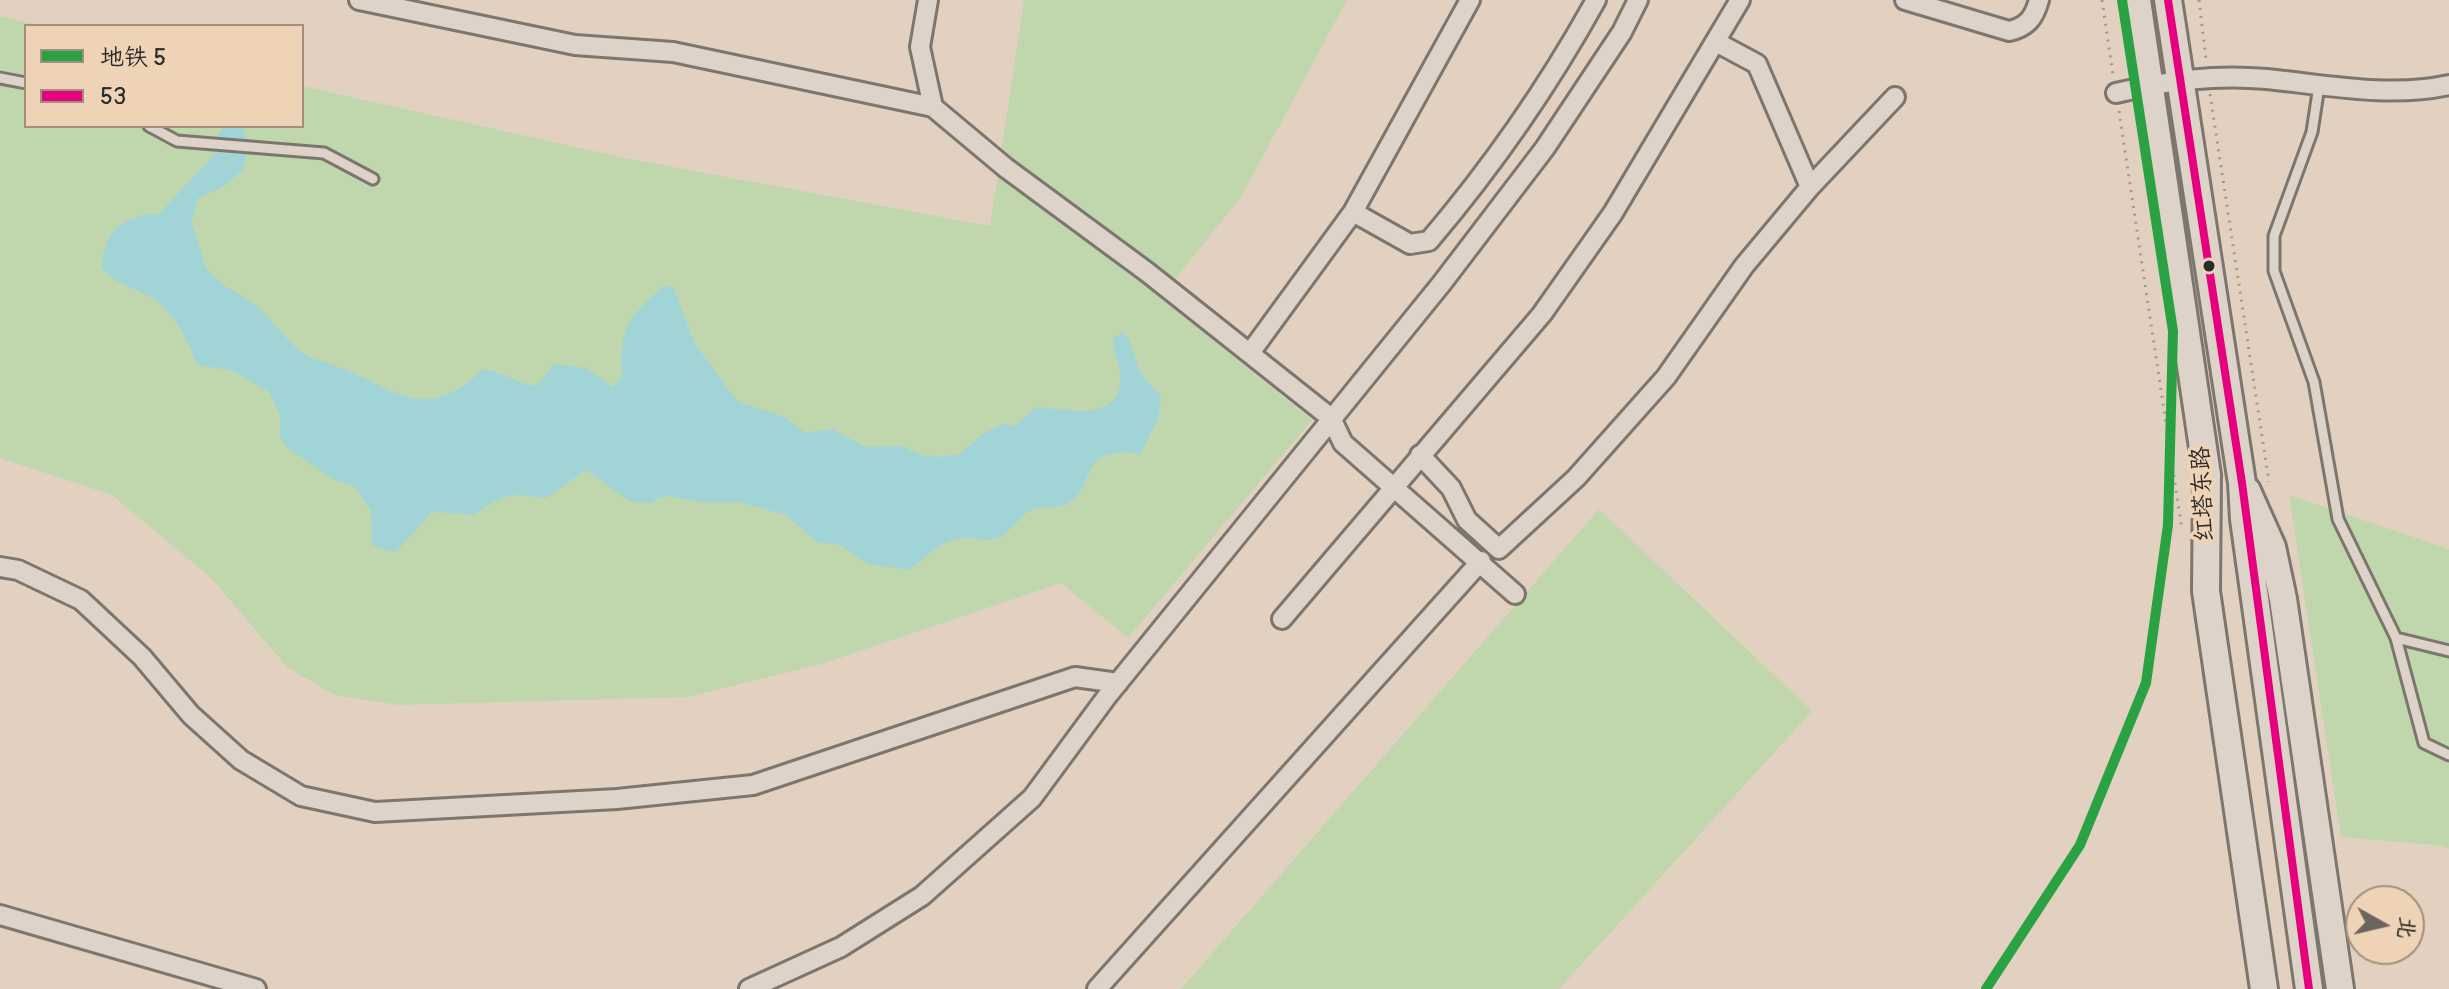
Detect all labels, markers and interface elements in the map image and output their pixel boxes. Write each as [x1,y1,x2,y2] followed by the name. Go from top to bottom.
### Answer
[24,24,304,128] legend
[100,43,166,72] text: 地铁 5
[100,82,126,111] text: 53
[2201,258,2217,274] unlabelled marker
[2187,445,2221,543] street label: 红塔东路
[2345,885,2425,965] north arrow
[2391,915,2422,941] text: 北

